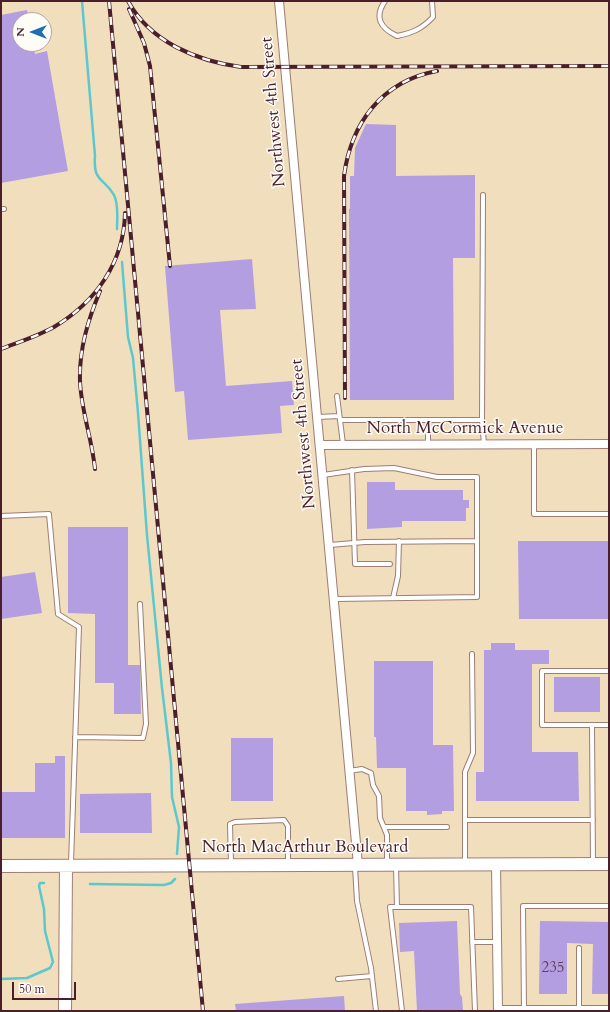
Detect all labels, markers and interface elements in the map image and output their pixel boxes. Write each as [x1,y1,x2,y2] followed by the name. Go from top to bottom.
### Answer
[12,12,52,52] north arrow
[13,27,28,37] text: N
[257,36,291,188] street label: Northwest 4th Street
[287,358,321,510] street label: Northwest 4th Street
[366,419,564,439] street label: North McCormick Avenue
[202,838,408,858] street label: North MacArthur Boulevard
[541,960,565,978] house number: 235
[14,974,78,1000] scale bar
[19,981,45,997] text: 50 m

